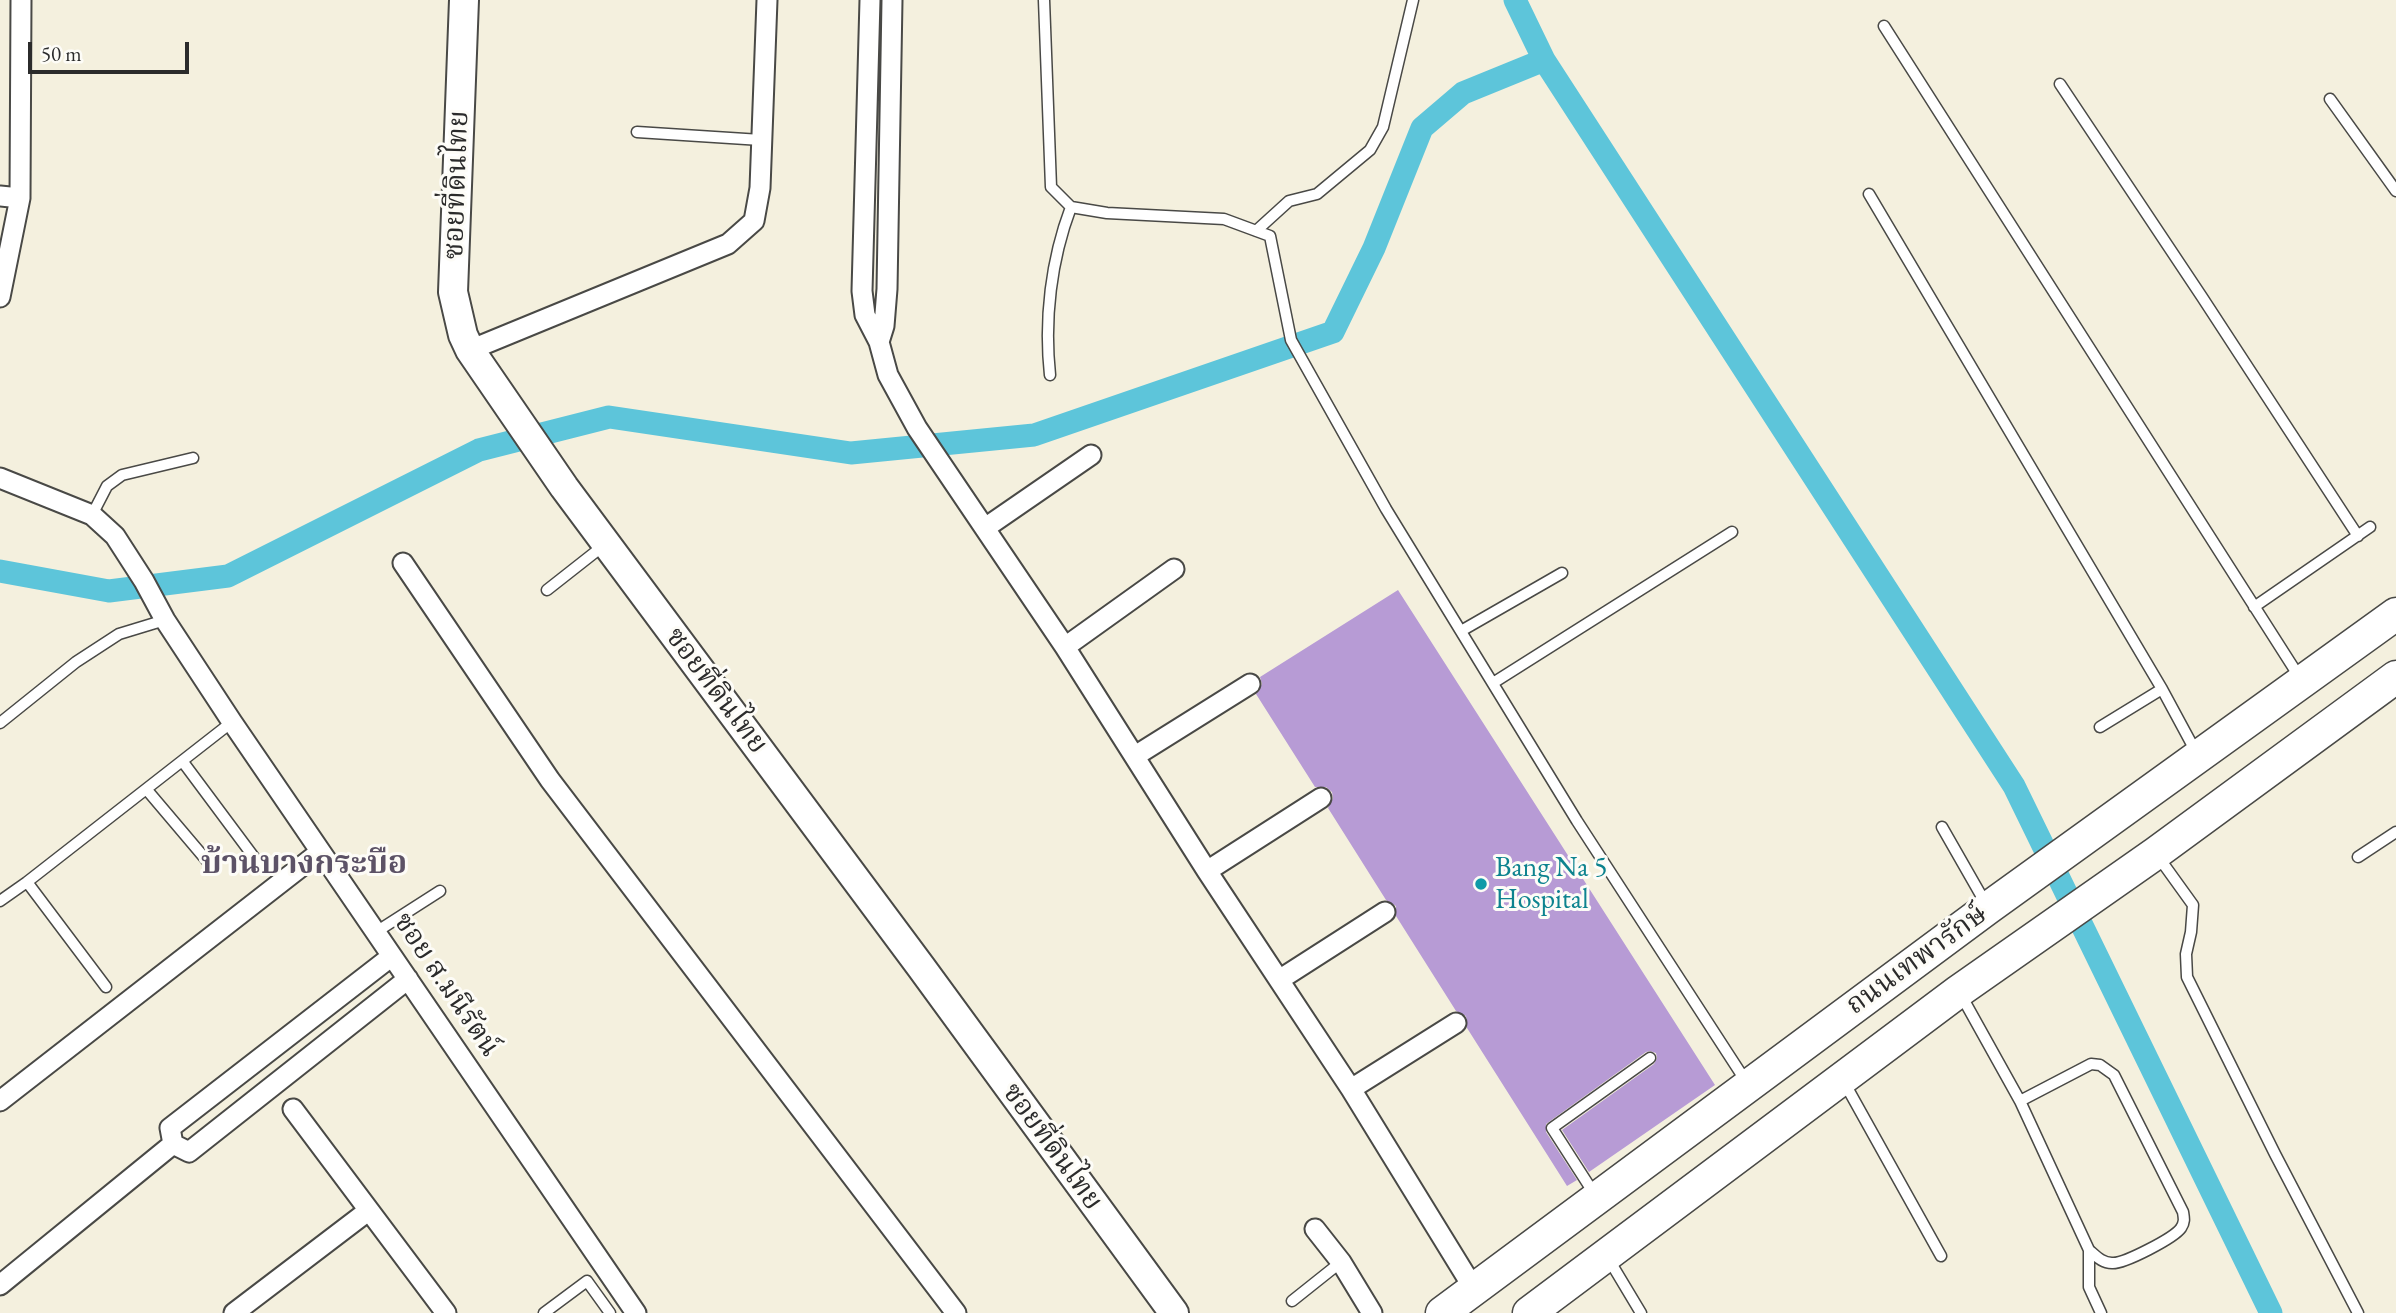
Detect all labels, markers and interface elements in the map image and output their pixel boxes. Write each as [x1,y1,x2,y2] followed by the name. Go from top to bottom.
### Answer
[32,28,192,72] scale bar
[41,40,82,67] text: 50 m
[438,110,476,260] street label: ซอยที่ดินไทย
[658,621,774,761] street label: ซอยที่ดินไทย
[201,845,407,883] district label: บ้านบางกระบือ
[1495,851,1608,917] place label: Bang Na 5 Hospital
[1473,876,1489,892] marker: Bang Na 5 Hospital
[1840,898,1994,1022] street label: ถนนเทพารักษ์
[386,907,506,1063] street label: ซอย ส.มนีรัตน์
[995,1077,1109,1217] street label: ซอยที่ดินไทย

